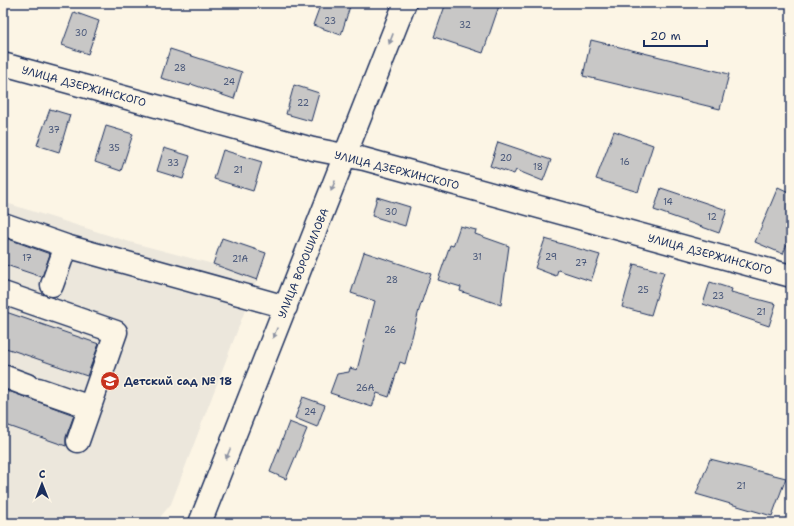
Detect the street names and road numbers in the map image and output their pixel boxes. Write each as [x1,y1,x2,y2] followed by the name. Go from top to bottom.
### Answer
[20,63,148,110] street label: УЛИЦА ДЗЕРЖИНСКОГО
[333,148,461,193] street label: УЛИЦА ДЗЕРЖИНСКОГО
[274,206,332,321] street label: УЛИЦА ВОРОШИЛОВА
[646,231,774,278] street label: УЛИЦА ДЗЕРЖИНСКОГО

